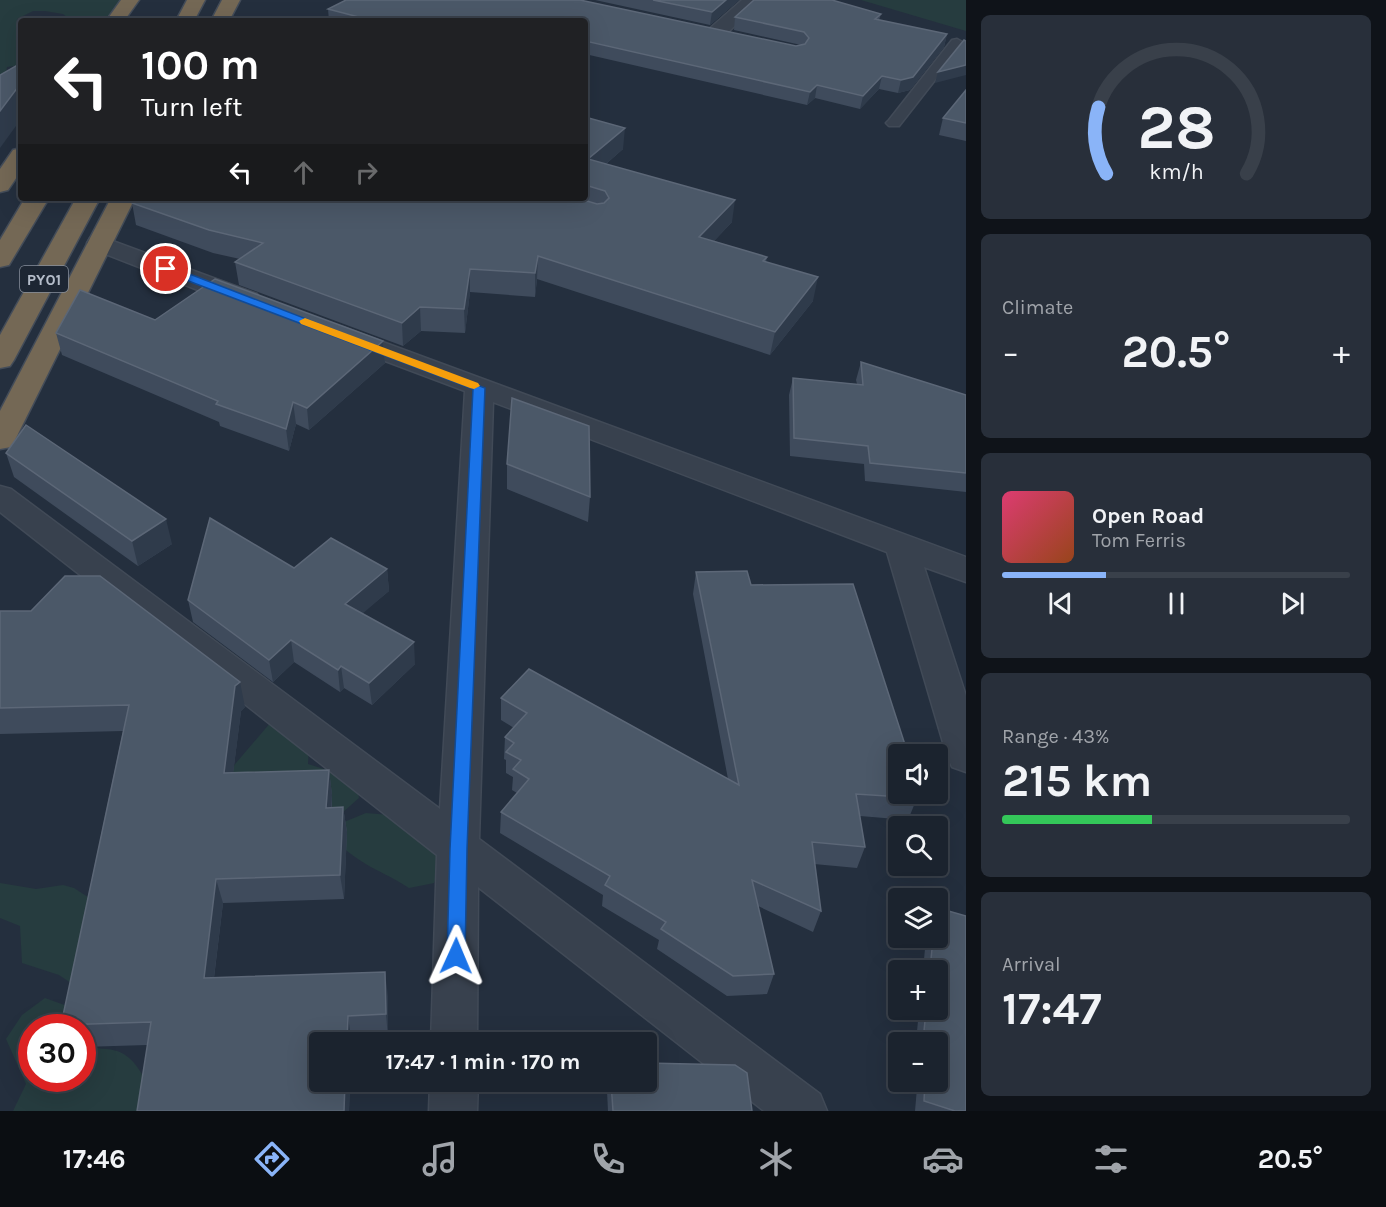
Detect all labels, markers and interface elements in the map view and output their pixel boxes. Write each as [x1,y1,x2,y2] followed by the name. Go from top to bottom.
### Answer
[141,40,260,90] text: 100 m
[42,42,120,120] icon: left
[141,91,242,123] text: Turn left
[1137,91,1215,164] text: 28
[224,156,257,189] icon: left
[287,156,320,189] icon: ahead
[350,156,383,189] icon: right
[1149,159,1203,184] text: km/h
[140,243,191,294] pin
[149,252,182,285] icon: arrive
[20,266,68,292] road number: PY01
[1002,296,1073,319] text: Climate
[1121,326,1231,378] text: 20.5°
[1002,333,1019,371] text: −
[1333,333,1350,371] text: +
[1092,503,1204,529] text: Open Road
[1092,529,1186,552] text: Tom Ferris
[1044,587,1077,620] icon: previous
[1160,587,1193,620] icon: pause
[1276,587,1309,620] icon: next
[1002,725,1109,748] text: Range · 43%
[888,744,948,1092] map controls
[888,744,948,804] button: sound
[1002,755,1152,807] text: 215 km
[888,816,948,876] button: search
[888,888,948,948] button: layers
[424,924,488,988] position arrow
[1002,953,1061,976] text: Arrival
[888,960,948,1020] button: +
[1002,983,1102,1035] text: 17:47
[18,1014,96,1092] speed limit sign: 30
[888,1032,948,1092] button: −
[386,1049,580,1075] text: 17:47 · 1 min · 170 m
[251,1138,293,1180] icon: directions
[419,1138,461,1180] icon: music
[587,1138,629,1180] icon: phone
[755,1138,797,1180] icon: climate
[922,1138,964,1180] icon: car
[1090,1138,1132,1180] icon: filters
[63,1143,126,1175] text: 17:46
[1258,1143,1323,1175] text: 20.5°

